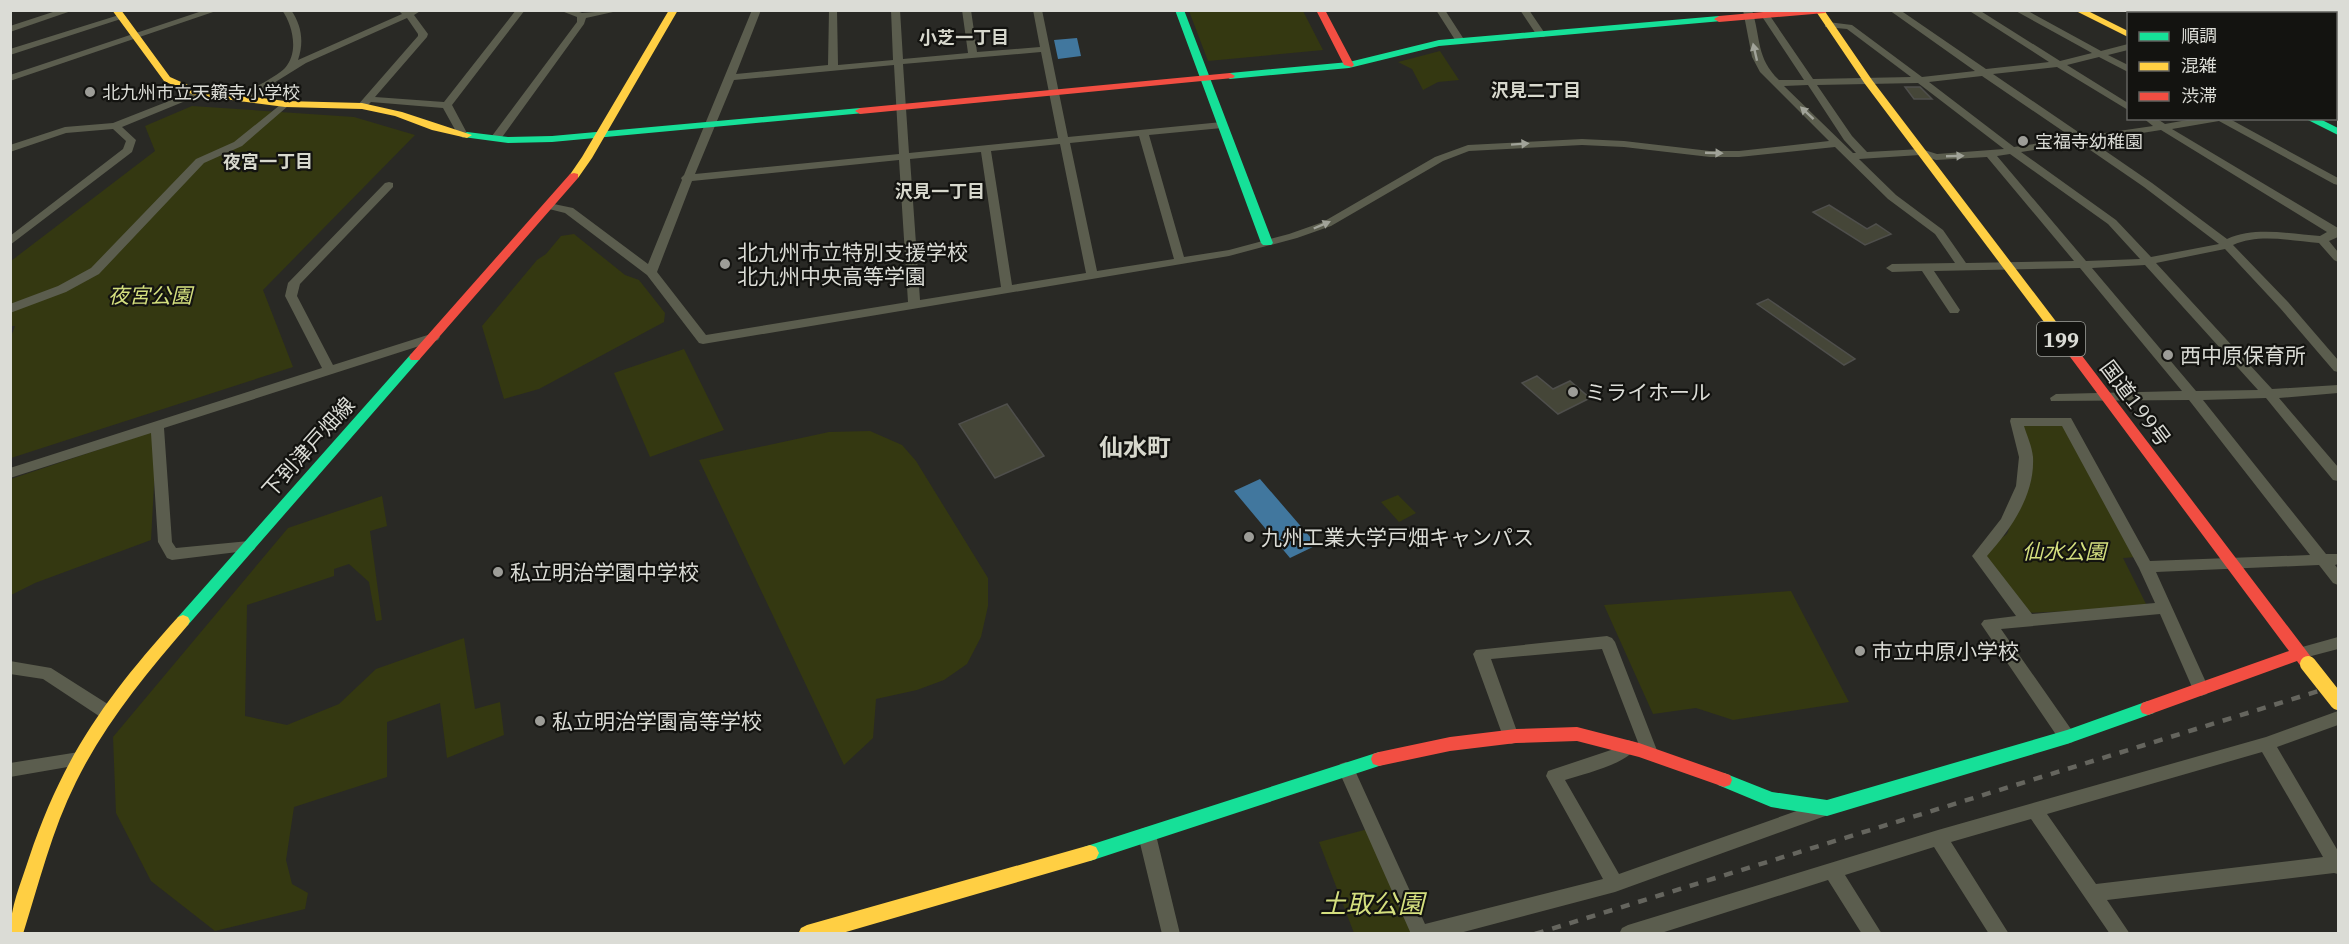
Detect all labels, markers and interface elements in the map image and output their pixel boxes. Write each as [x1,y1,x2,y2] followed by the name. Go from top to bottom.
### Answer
[2127,12,2337,120] legend
[2181,24,2217,47] text: 順調
[919,26,1009,49] district label: 小芝一丁目
[1750,43,1759,62] one-way arrow
[2181,54,2217,77] text: 混雑
[1491,79,1581,102] district label: 沢見二丁目
[102,81,300,104] place label: 北九州市立天籟寺小学校
[2181,84,2217,107] text: 渋滞
[83,85,97,99] marker: 北九州市立天籟寺小学校
[1799,106,1814,120] one-way arrow
[2035,130,2143,153] place label: 宝福寺幼稚園
[2016,134,2030,148] marker: 宝福寺幼稚園
[1511,140,1530,149] one-way arrow
[1705,149,1724,158] one-way arrow
[223,150,313,173] district label: 夜宮一丁目
[1945,151,1964,161] one-way arrow
[895,180,985,203] district label: 沢見一丁目
[1313,220,1331,229] one-way arrow
[737,238,968,290] place label: 北九州市立特別支援学校 北九州中央高等学園
[718,257,732,271] marker: 北九州市立特別支援学校 北九州中央高等学園
[108,281,195,309] park label: 夜宮公園
[2037,322,2085,356] road number: 199
[2180,341,2306,369] place label: 西中原保育所
[2161,348,2175,362] marker: 西中原保育所
[2094,354,2178,452] street label: 国道199号
[1585,378,1711,406] place label: ミライホール
[1566,385,1580,399] marker: ミライホール
[255,391,361,503] street label: 下到津戸畑線
[1099,431,1171,463] district label: 仙水町
[1261,523,1534,551] place label: 九州工業大学戸畑キャンパス
[1242,530,1256,544] marker: 九州工業大学戸畑キャンパス
[2022,537,2109,565] park label: 仙水公園
[510,558,699,586] place label: 私立明治学園中学校
[491,565,505,579] marker: 私立明治学園中学校
[1872,637,2019,665] place label: 市立中原小学校
[1853,644,1867,658] marker: 市立中原小学校
[552,707,762,735] place label: 私立明治学園高等学校
[533,714,547,728] marker: 私立明治学園高等学校
[1320,886,1428,920] park label: 土取公園

